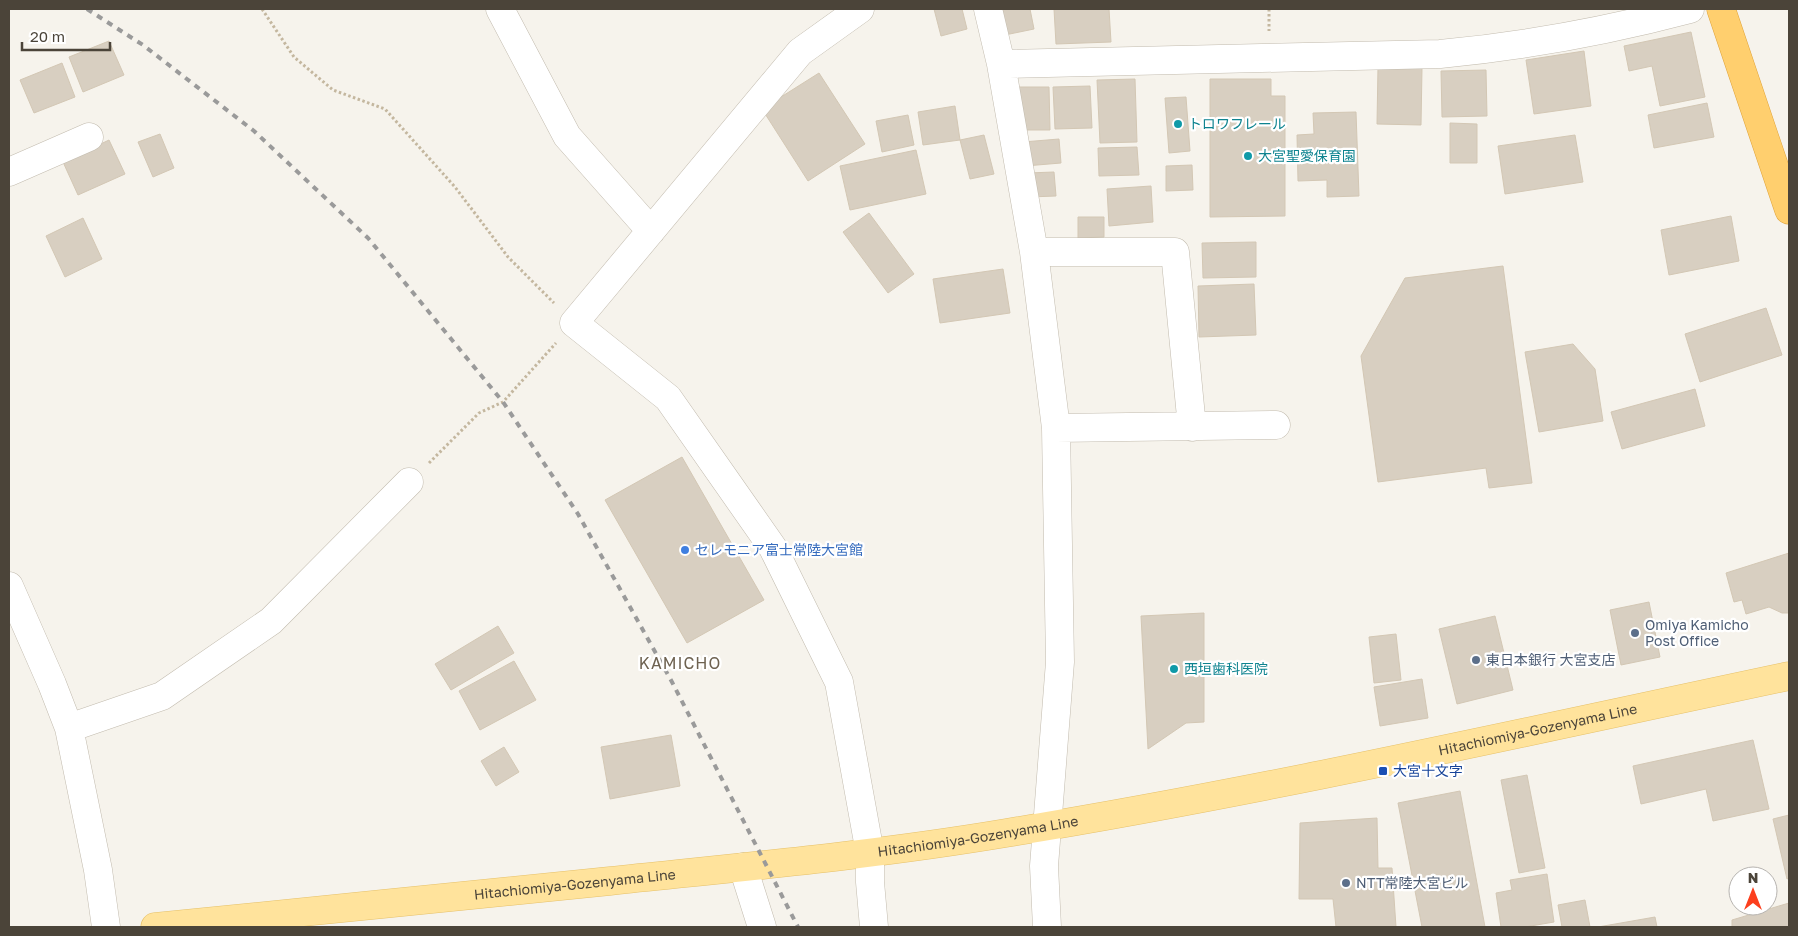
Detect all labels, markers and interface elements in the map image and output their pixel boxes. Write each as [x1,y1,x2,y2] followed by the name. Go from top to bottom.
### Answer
[22,20,110,52] scale bar
[30,27,65,45] text: 20 m
[1188,115,1286,132] place label: トロワフレール
[1172,118,1184,130] marker: トロワフレール
[1258,147,1356,164] place label: 大宮聖愛保育園
[1242,150,1254,162] marker: 大宮聖愛保育園
[695,541,863,558] place label: セレモニア富士常陸大宮館
[679,544,691,556] marker: セレモニア富士常陸大宮館
[1645,616,1749,649] place label: Omiya Kamicho Post Office
[1629,627,1641,639] marker: Omiya Kamicho Post Office
[1486,651,1616,668] place label: 東日本銀行 大宮支店
[639,653,721,673] district label: KAMICHO
[1470,654,1482,666] marker: 東日本銀行 大宮支店
[1184,660,1268,677] place label: 西垣歯科医院
[1168,663,1180,675] marker: 西垣歯科医院
[1437,700,1639,759] street label: Hitachiomiya-Gozenyama Line
[1393,762,1463,779] place label: 大宮十文字
[1377,765,1389,777] marker: 大宮十文字
[877,812,1079,860] street label: Hitachiomiya-Gozenyama Line
[473,865,676,903] street label: Hitachiomiya-Gozenyama Line
[1728,866,1778,916] north arrow
[1748,869,1758,886] text: N
[1356,874,1469,891] place label: NTT常陸大宮ビル
[1340,877,1352,889] marker: NTT常陸大宮ビル

